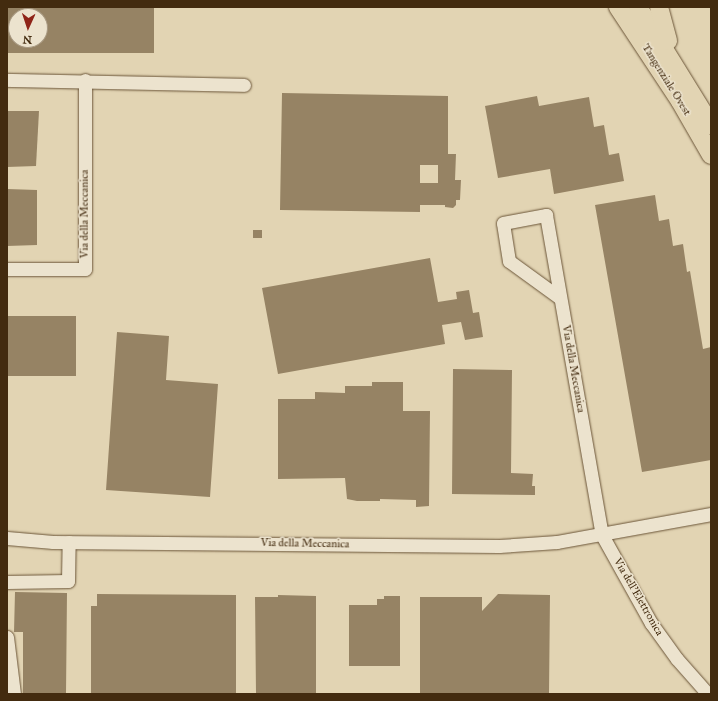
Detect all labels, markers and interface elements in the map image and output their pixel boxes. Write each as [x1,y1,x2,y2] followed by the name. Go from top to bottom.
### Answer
[8,8,48,48] north arrow
[22,33,32,46] text: N
[639,42,693,118] street label: Tangenziale Ovest
[78,170,92,258] street label: Via della Meccanica
[559,324,587,414] street label: Via della Meccanica
[261,537,349,551] street label: Via della Meccanica
[610,556,666,638] street label: Via dell'Elettronica

